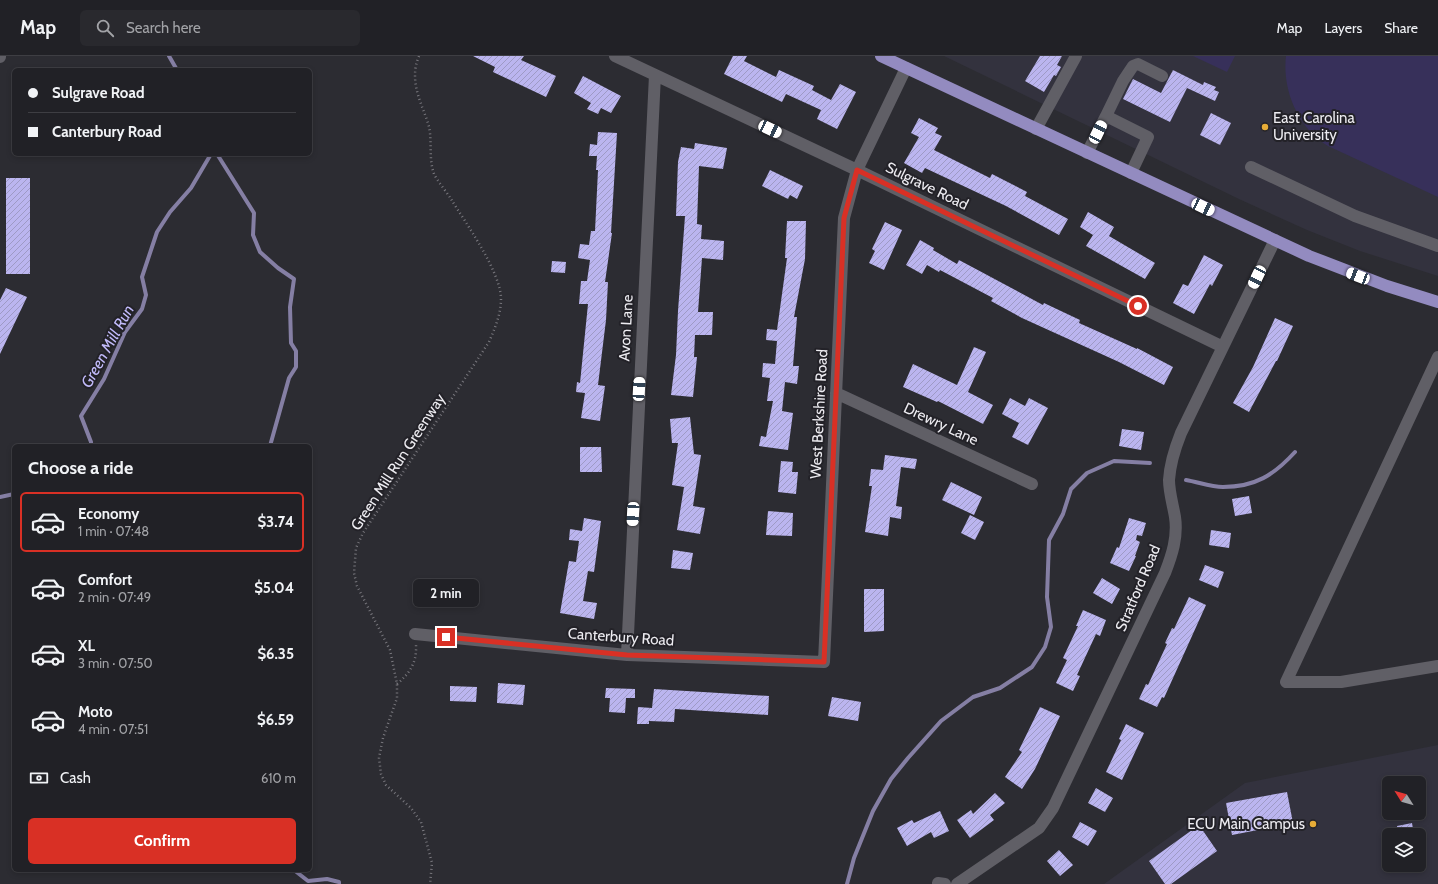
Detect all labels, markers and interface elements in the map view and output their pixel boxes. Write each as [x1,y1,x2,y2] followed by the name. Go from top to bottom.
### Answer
[80,10,360,46] search box
[20,16,56,39] text: Map
[94,17,116,39] icon: search
[126,19,201,37] text: Search here
[1277,19,1302,37] text: Map
[1324,19,1362,37] text: Layers
[1384,19,1418,37] text: Share
[52,84,144,102] text: Sulgrave Road
[1273,109,1355,144] place label: East Carolina University
[757,118,783,140] car
[1087,119,1109,145] car
[1260,122,1270,132] marker: East Carolina University
[52,123,162,141] text: Canterbury Road
[883,158,971,214] street label: Sulgrave Road
[1190,196,1216,218] car
[1246,264,1268,290] car
[1345,266,1371,286] car
[615,294,637,362] street label: Avon Lane
[1129,297,1147,315] route start
[77,301,138,391] water label: Green Mill Run
[807,349,831,479] street label: West Berkshire Road
[632,377,646,401] car
[347,390,449,534] street label: Green Mill Run Greenway
[901,399,982,449] street label: Drewry Lane
[28,457,133,479] text: Choose a ride
[626,502,640,526] car
[30,504,66,540] icon: car
[78,505,139,523] text: Economy
[257,513,294,531] text: $3.74
[78,523,149,539] text: 1 min · 07:48
[1112,542,1164,634] street label: Stratford Road
[30,570,66,606] icon: car
[78,571,132,589] text: Comfort
[254,579,294,597] text: $5.04
[413,579,479,607] callout: 2 min
[430,585,462,601] text: 2 min
[78,589,151,605] text: 2 min · 07:49
[567,624,675,650] street label: Canterbury Road
[437,628,455,646] route end
[30,636,66,672] icon: car
[78,637,95,655] text: XL
[257,645,294,663] text: $6.35
[78,655,153,671] text: 3 min · 07:50
[30,702,66,738] icon: car
[78,703,112,721] text: Moto
[257,711,294,729] text: $6.59
[78,721,148,737] text: 4 min · 07:51
[28,767,50,789] icon: cash
[60,769,91,787] text: Cash
[261,770,296,786] text: 610 m
[1382,776,1426,820] north arrow
[1382,776,1426,872] map controls
[1187,815,1305,833] place label: ECU Main Campus
[28,818,296,864] button: Confirm
[1308,819,1318,829] marker: ECU Main Campus
[1382,828,1426,872] button: layers

